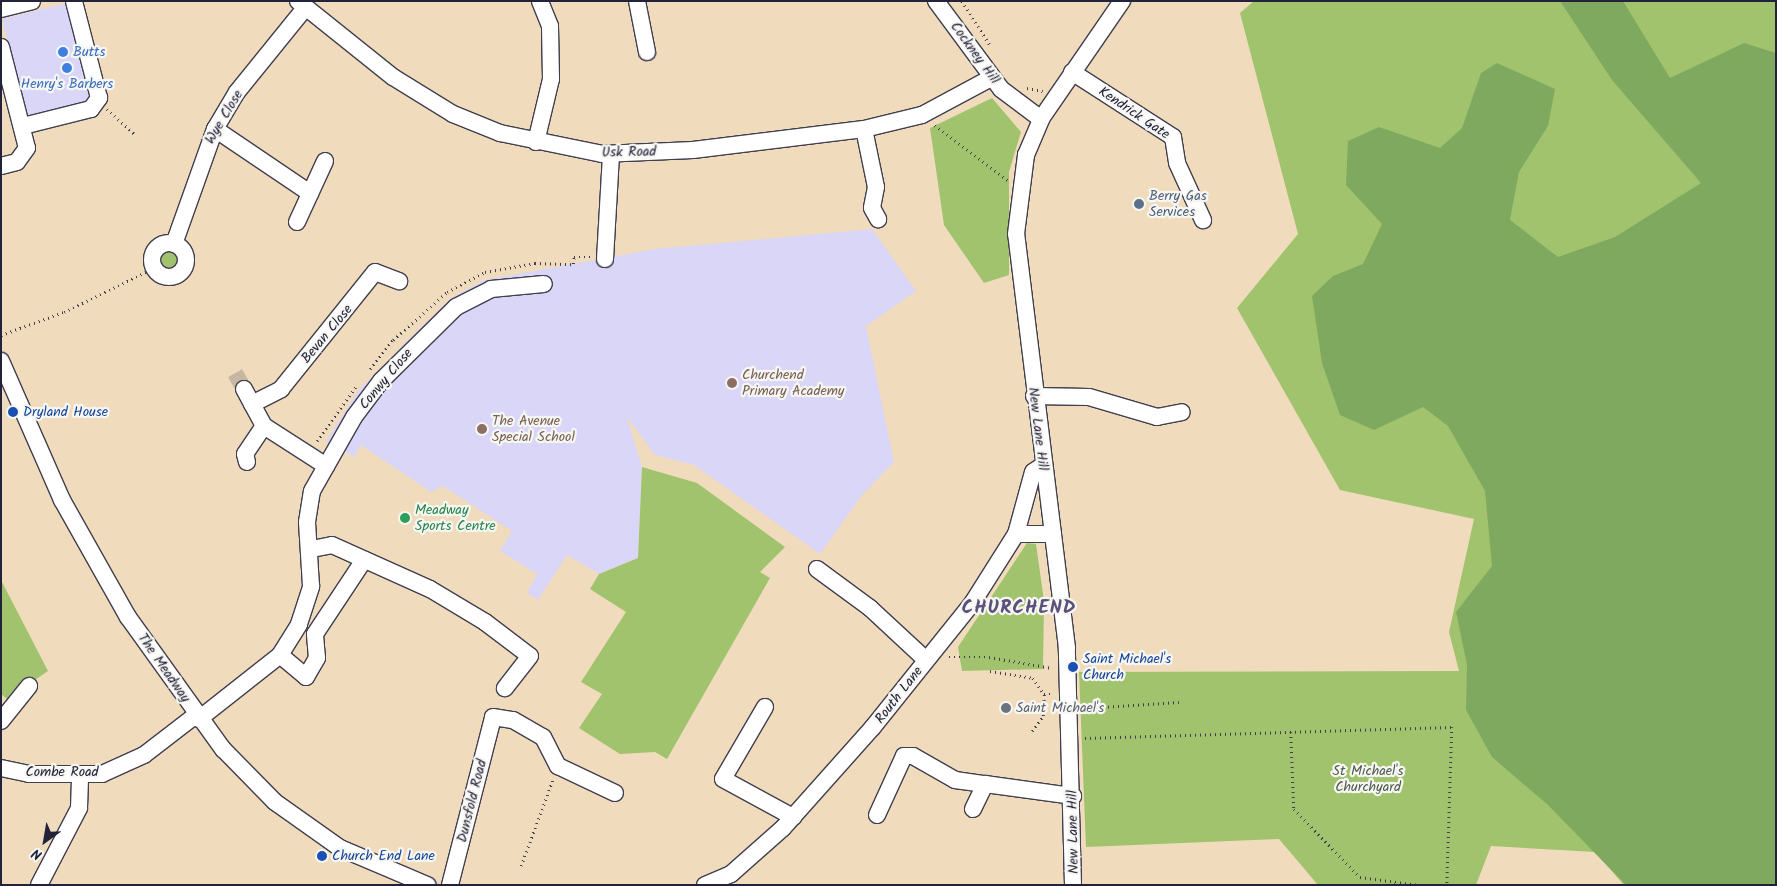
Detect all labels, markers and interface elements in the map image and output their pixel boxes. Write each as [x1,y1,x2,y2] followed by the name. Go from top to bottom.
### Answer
[947,19,1003,87] street label: Cockney Hill
[73,44,105,60] place label: Butts
[57,46,69,58] marker: Butts
[61,62,73,74] marker: Henry's Barbers
[21,76,113,92] place label: Henry's Barbers
[1095,83,1173,143] street label: Kendrick Gate
[201,87,247,147] street label: Wye Close
[602,143,656,161] street label: Usk Road
[1149,188,1207,220] place label: Berry Gas Services
[1133,198,1145,210] marker: Berry Gas Services
[298,301,356,367] street label: Bevan Close
[356,345,416,413] street label: Conwy Close
[742,367,844,400] place label: Churchend Primary Academy
[726,377,738,389] marker: Churchend Primary Academy
[1025,386,1051,472] street label: New Lane Hill
[23,404,108,420] place label: Dryland House
[7,406,19,418] marker: Dryland House
[492,413,575,446] place label: The Avenue Special School
[476,423,488,435] marker: The Avenue Special School
[415,502,496,534] place label: Meadway Sports Centre
[399,512,411,524] marker: Meadway Sports Centre
[960,598,1078,620] district label: CHURCHEND
[134,630,194,706] street label: The Meadway
[1083,651,1171,684] place label: Saint Michael's Church
[1067,661,1079,673] marker: Saint Michael's Church
[872,663,926,727] street label: Routh Lane
[1016,700,1104,716] place label: Saint Michael's
[1000,702,1012,714] marker: Saint Michael's
[454,758,490,844] street label: Dunsfold Road
[1333,763,1403,796] park label: St Michael's Churchyard
[25,764,99,780] street label: Combe Road
[1064,790,1082,874] street label: New Lane Hill
[20,816,70,866] north arrow
[27,842,47,865] text: N
[332,848,435,864] place label: Church End Lane
[316,850,328,862] marker: Church End Lane

